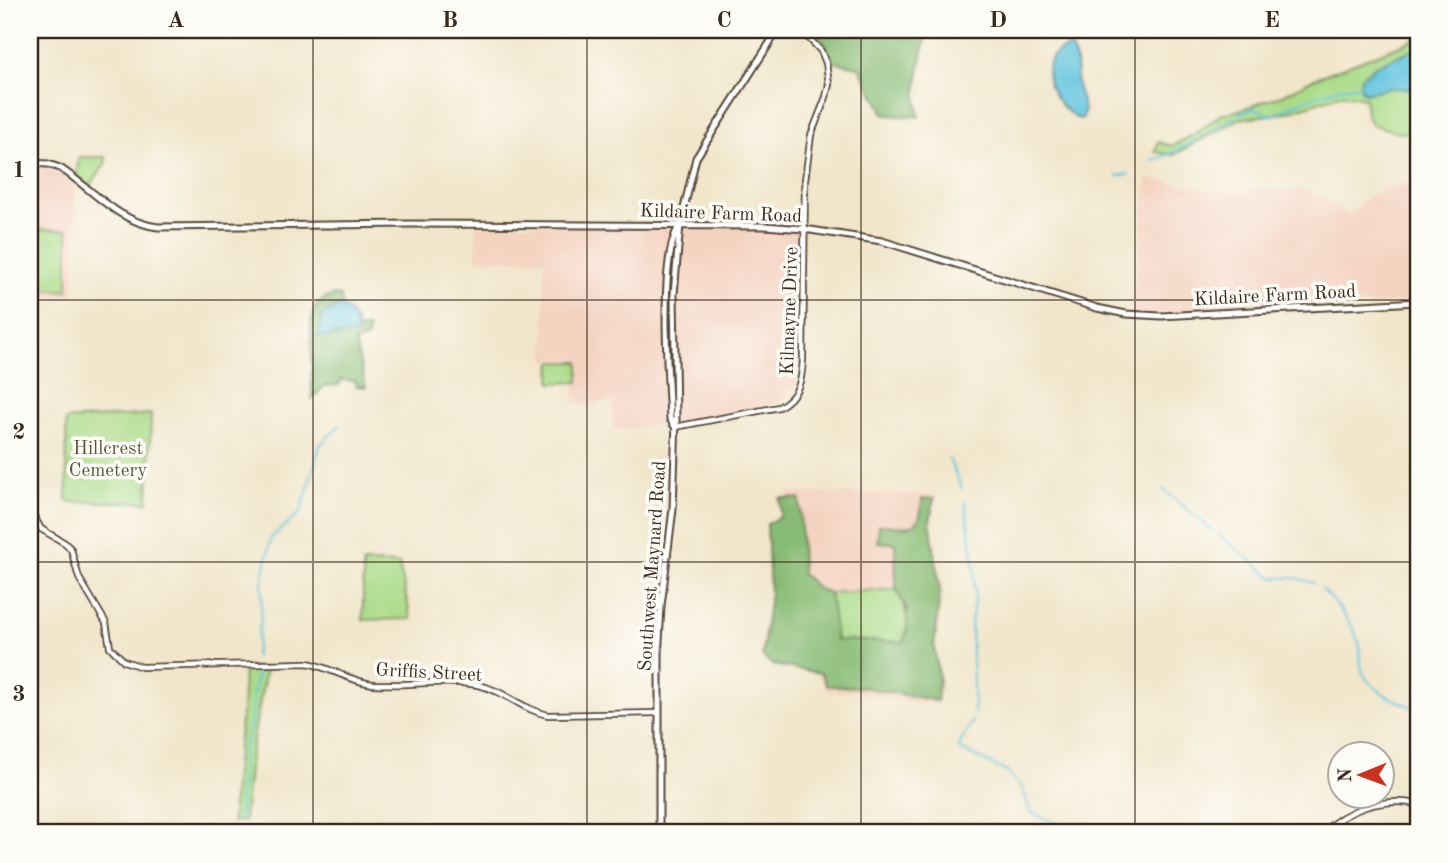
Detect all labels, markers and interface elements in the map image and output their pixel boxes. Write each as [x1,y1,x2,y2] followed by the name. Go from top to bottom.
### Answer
[167,9,185,32] text: A
[442,9,458,32] text: B
[716,9,732,32] text: C
[989,9,1007,32] text: D
[1264,9,1280,32] text: E
[12,159,26,182] text: 1
[639,202,803,227] street label: Kildaire Farm Road
[779,246,802,376] street label: Kilmayne Drive
[1194,283,1357,310] street label: Kildaire Farm Road
[12,421,26,444] text: 2
[69,440,147,481] park label: Hillcrest Cemetery
[637,460,670,672] street label: Southwest Maynard Road
[375,661,483,686] street label: Griffis Street
[12,683,26,706] text: 3
[1326,740,1396,810] north arrow
[1337,767,1356,783] text: N

